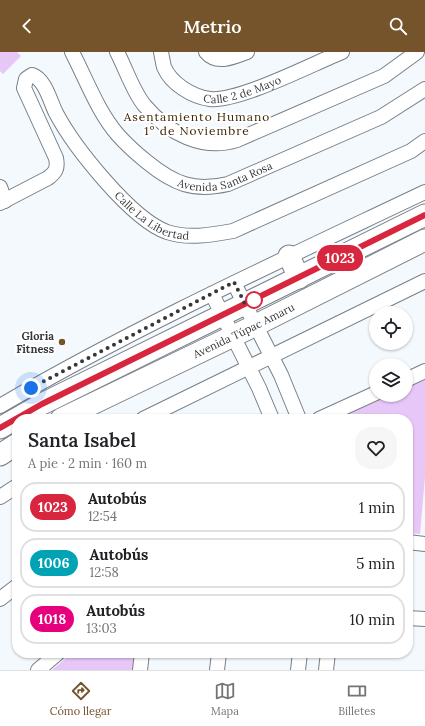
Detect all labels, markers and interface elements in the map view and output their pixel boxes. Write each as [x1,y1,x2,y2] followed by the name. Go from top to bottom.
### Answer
[16,15,38,37] icon: back
[183,15,242,38] text: Metrio
[387,15,409,37] icon: search
[202,73,283,106] street label: Calle 2 de Mayo
[123,109,270,138] district label: Asentamiento Humano 1º de Noviembre
[175,158,275,194] street label: Avenida Santa Rosa
[112,188,190,243] street label: Calle La Libertad
[312,245,368,271] line badge: 1023
[325,249,355,267] text: 1023
[245,291,263,309] unlabelled marker
[190,300,297,362] street label: Avenida Túpac Amaru
[369,306,413,402] map controls
[369,306,413,350] button: locate
[16,329,54,356] place label: Gloria Fitness
[57,337,67,347] marker: Gloria Fitness
[369,358,413,402] button: layers
[21,378,41,398] your location
[355,427,397,469] button: heart
[28,428,136,452] text: Santa Isabel
[28,455,147,472] text: A pie · 2 min · 160 m
[88,489,147,508] text: Autobús
[38,498,68,516] text: 1023
[359,498,395,517] text: 1 min
[88,508,117,525] text: 12:54
[90,545,148,564] text: Autobús
[38,554,70,572] text: 1006
[356,554,395,573] text: 5 min
[90,564,119,581] text: 12:58
[86,601,145,620] text: Autobús
[38,610,66,628] text: 1018
[350,610,395,629] text: 10 min
[86,620,117,637] text: 13:03
[50,680,111,718] tab: Cómo llegar
[211,680,239,718] tab: Mapa
[338,680,375,718] tab: Billetes

